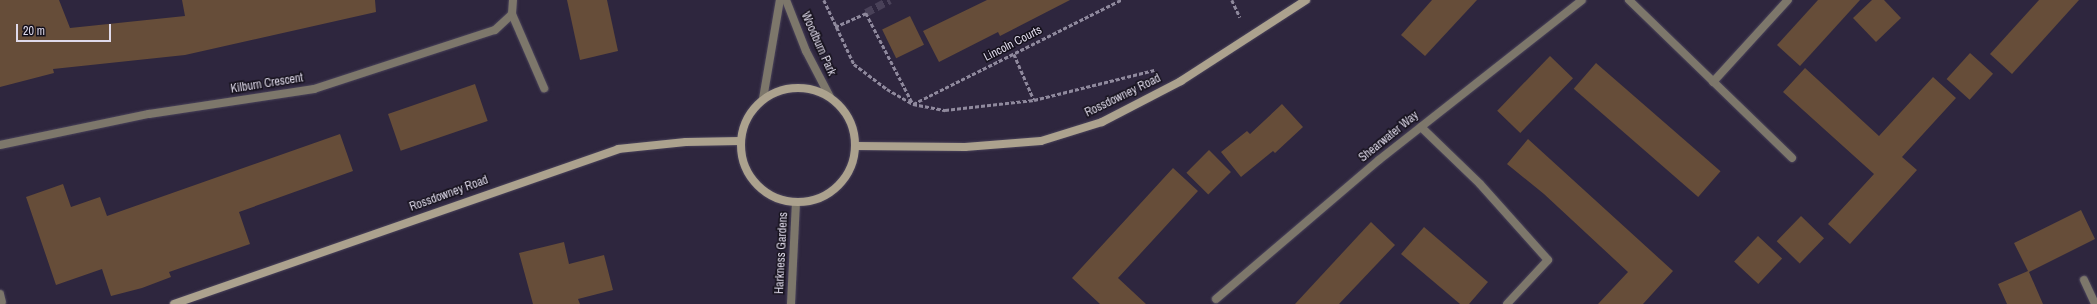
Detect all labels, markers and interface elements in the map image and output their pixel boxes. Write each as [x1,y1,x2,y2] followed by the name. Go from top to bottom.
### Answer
[798,10,838,78] street label: Woodburn Park
[18,16,113,42] scale bar
[23,23,45,39] text: 20 m
[981,23,1045,65] street label: Lincoln Courts
[230,71,304,97] street label: Kilburn Crescent
[1083,71,1163,121] street label: Rossdowney Road
[1356,109,1422,165] street label: Shearwater Way
[408,173,490,215] street label: Rossdowney Road
[773,212,791,294] street label: Harkness Gardens

